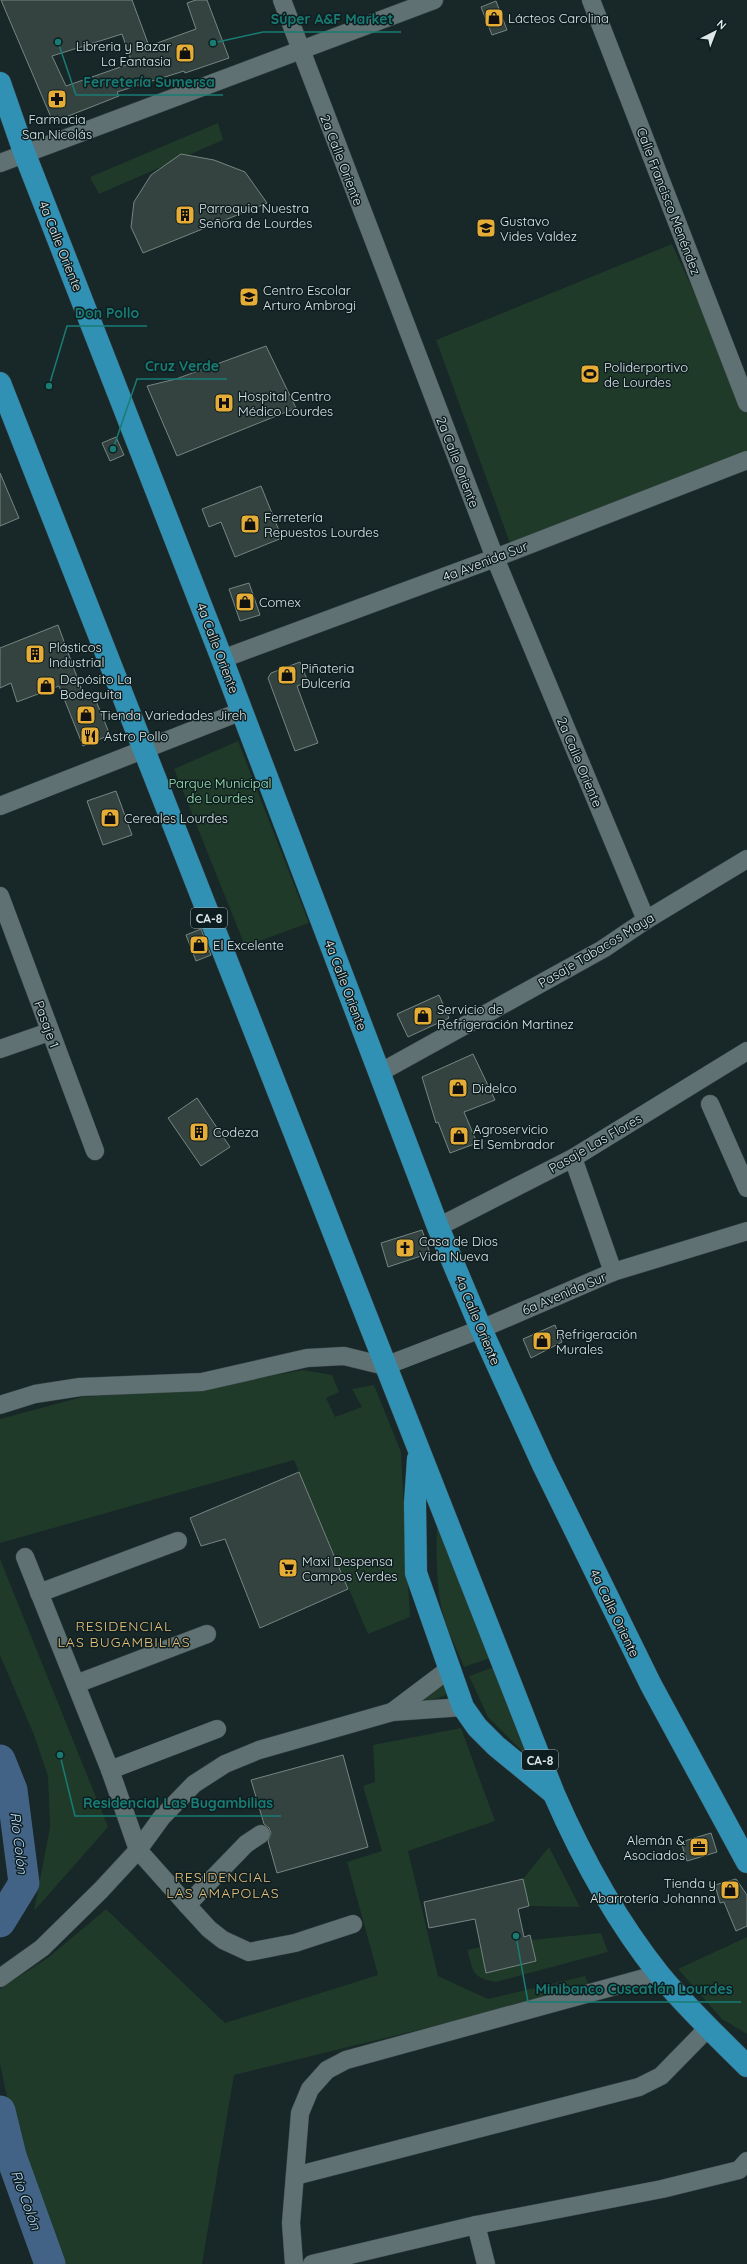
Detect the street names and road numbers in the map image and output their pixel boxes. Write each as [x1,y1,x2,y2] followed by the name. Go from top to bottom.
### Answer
[317,112,367,208] street label: 2a Calle Oriente
[634,125,704,277] street label: Calle Francisco Menéndez
[36,199,86,293] street label: 4a Calle Oriente
[433,414,483,510] street label: 2a Calle Oriente
[440,537,530,585] street label: 4a Avenida Sur
[193,600,243,696] street label: 4a Calle Oriente
[554,715,606,809] street label: 2a Calle Oriente
[191,908,227,928] road number: CA-8
[535,909,657,991] street label: Pasaje Tabacos Maya
[321,937,371,1033] street label: 4a Calle Oriente
[31,998,63,1050] street label: Pasaje 1
[546,1110,644,1176] street label: Pasaje Las Flores
[519,1268,609,1318] street label: 6a Avenida Sur
[452,1273,504,1367] street label: 4a Calle Oriente
[587,1566,643,1660] street label: 4a Calle Oriente
[522,1750,558,1770] road number: CA-8

